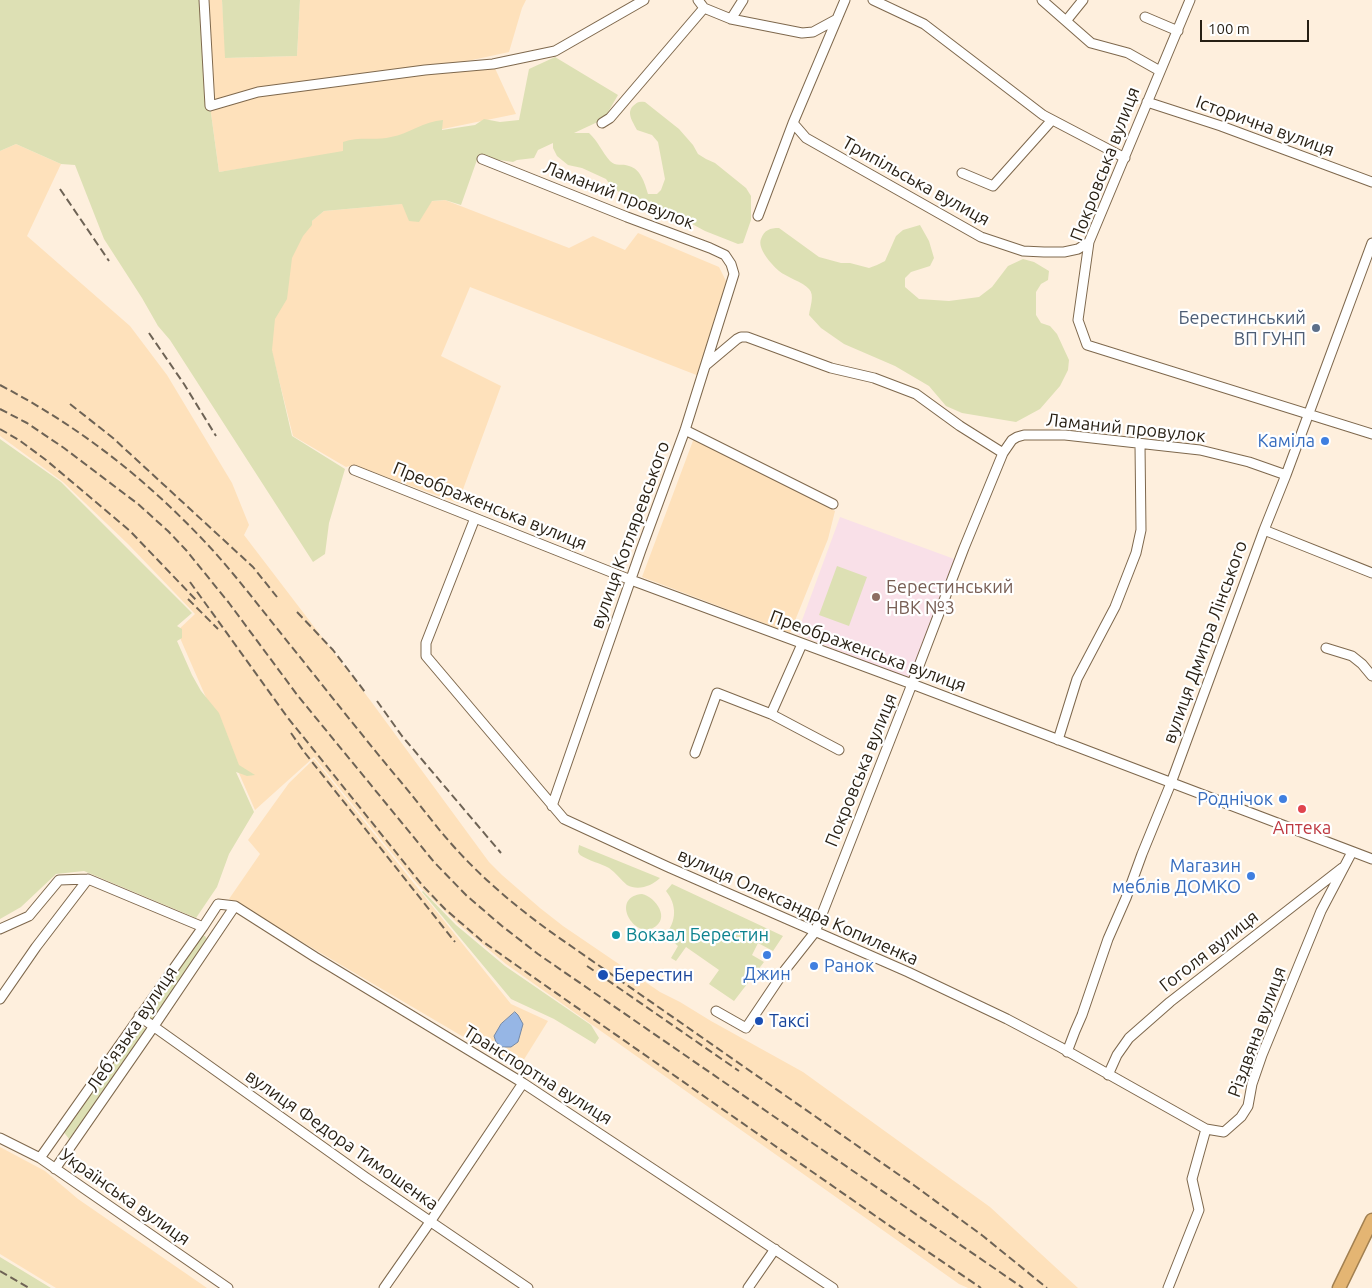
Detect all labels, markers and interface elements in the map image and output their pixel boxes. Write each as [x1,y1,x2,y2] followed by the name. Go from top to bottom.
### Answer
[1202,10,1311,42] scale bar
[1208,20,1250,37] text: 100 m
[1066,84,1144,244] street label: Покровська вулиця
[1193,91,1337,161] street label: Історична вулиця
[839,131,993,231] street label: Трипільська вулиця
[540,156,698,234] street label: Ламаний провулок
[1178,307,1306,350] place label: Берестинський ВП ГУНП
[1310,322,1322,334] marker: Берестинський ВП ГУНП
[1045,409,1207,447] street label: Ламаний провулок
[1258,430,1315,452] place label: Каміла
[1319,435,1331,447] marker: Каміла
[586,438,674,632] street label: вулиця Котляревського
[390,457,590,555] street label: Преображенська вулиця
[1158,538,1252,746] street label: вулиця Дмитра Лінського
[886,576,1014,618] place label: Берестинський НВК №3
[870,591,882,603] marker: Берестинський НВК №3
[767,605,969,697] street label: Преображенська вулиця
[820,690,902,850] street label: Покровська вулиця
[1197,788,1273,810] place label: Роднічок
[1277,793,1289,805] marker: Роднічок
[1296,803,1308,815] marker: Аптека
[1273,817,1331,839] place label: Аптека
[674,844,922,970] street label: вулиця Олександра Копиленка
[1112,855,1241,898] place label: Магазин меблів ДОМКО
[1245,870,1257,882] marker: Магазин меблів ДОМКО
[1155,906,1263,996] street label: Гоголя вулиця
[626,924,769,946] place label: Вокзал Берестин
[610,929,622,941] marker: Вокзал Берестин
[761,949,773,961] marker: Джин
[824,955,874,977] place label: Ранок
[808,960,820,972] marker: Ранок
[82,962,182,1096] street label: Леб'язька вулиця
[743,963,791,985] place label: Джин
[614,964,693,986] place label: Берестин
[1223,964,1291,1100] street label: Різдвяна вулиця
[596,968,610,982] marker: Берестин
[769,1010,809,1032] place label: Таксі
[753,1015,765,1027] marker: Таксі
[460,1021,616,1129] street label: Транспортна вулиця
[241,1065,443,1215] street label: вулиця Федора Тимошенка
[56,1144,194,1250] street label: Українська вулиця

